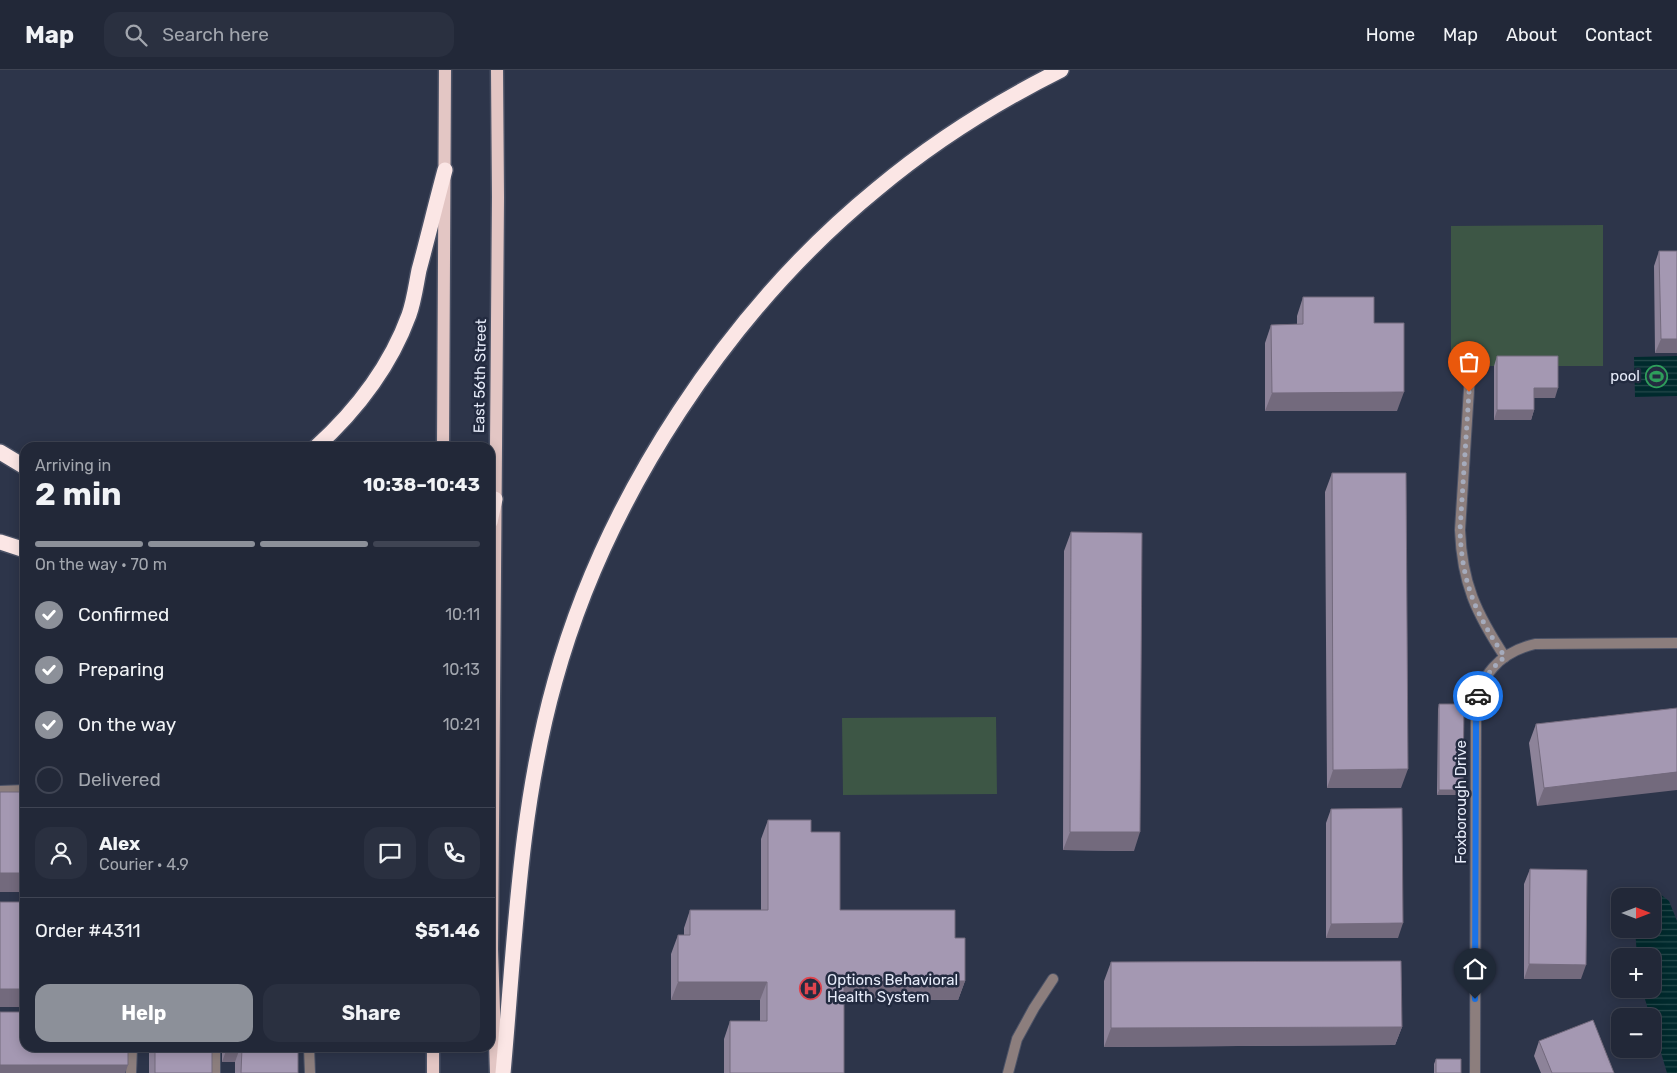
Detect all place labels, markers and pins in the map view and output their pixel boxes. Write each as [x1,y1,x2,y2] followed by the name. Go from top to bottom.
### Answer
[1448,341,1490,392] pin
[1644,364,1668,388] sports icon: pool
[1610,367,1640,385] place label: pool
[1454,948,1496,999] pin
[827,971,958,1006] place label: Options Behavioral Health System
[799,977,823,1001] hospital icon: Options Behavioral Health System

